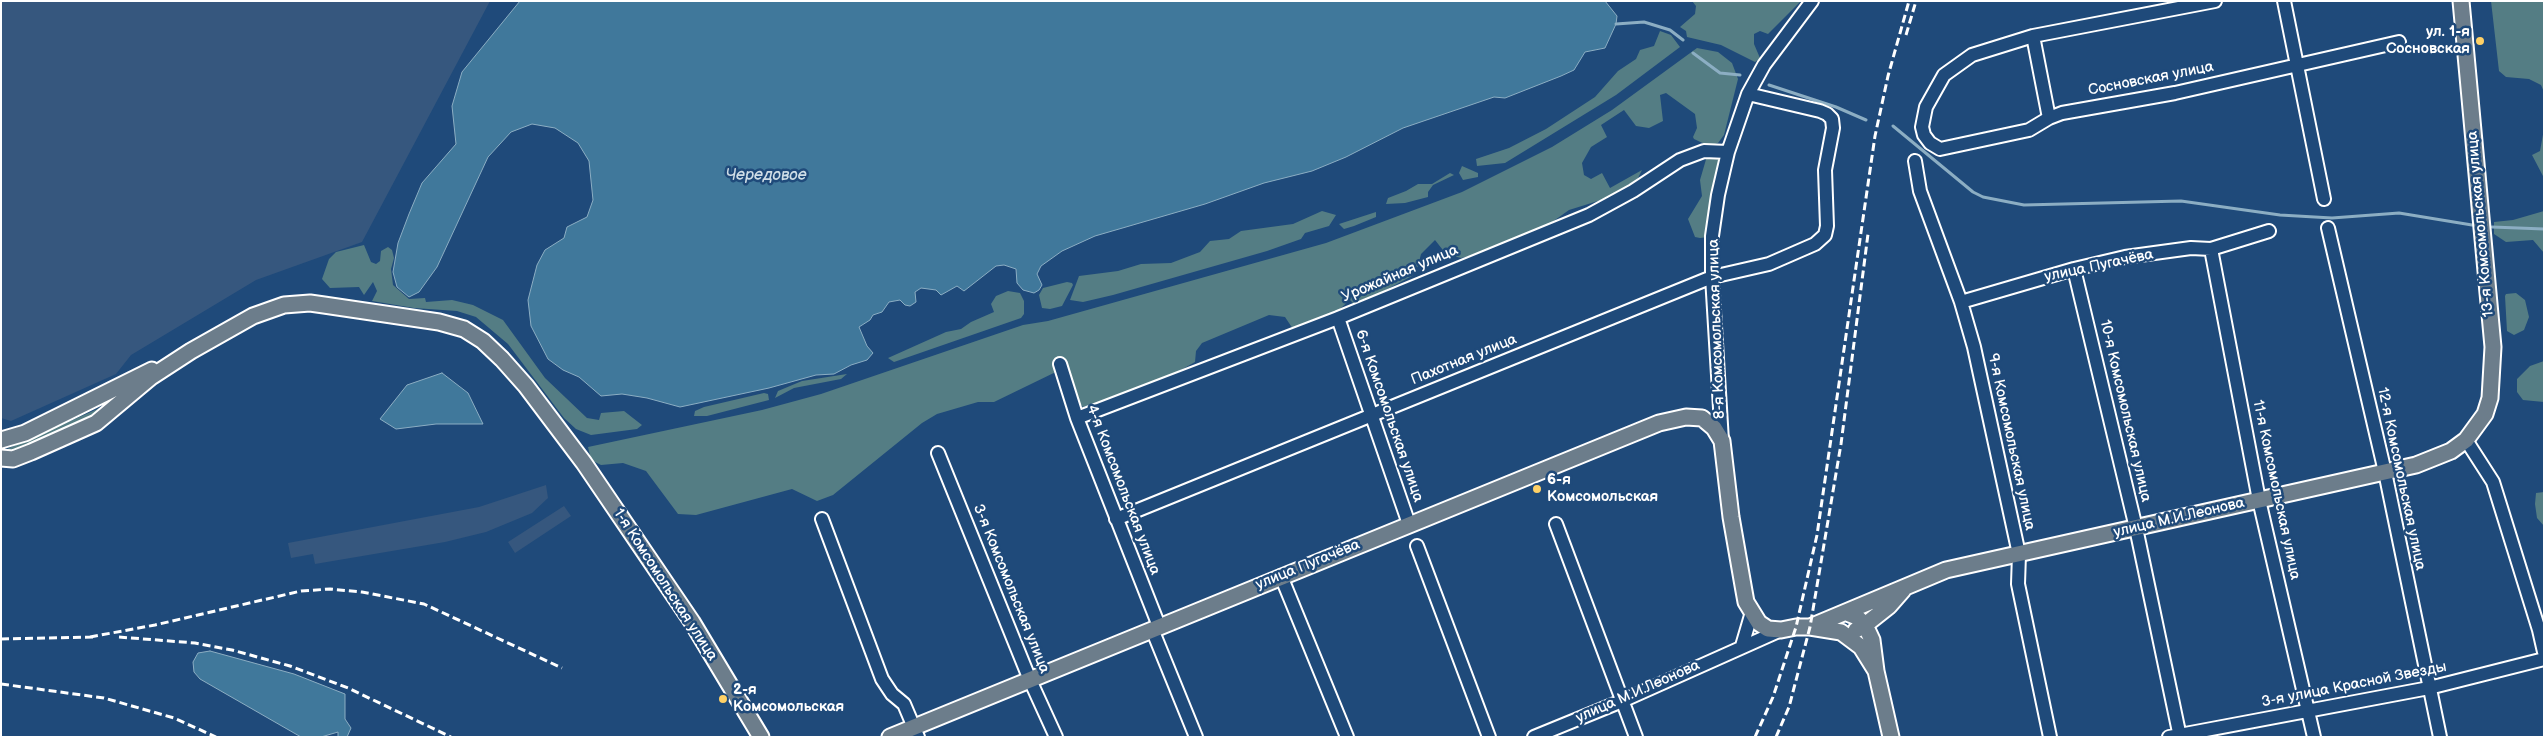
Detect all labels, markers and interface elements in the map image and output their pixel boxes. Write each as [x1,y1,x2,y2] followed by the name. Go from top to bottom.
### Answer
[2386,23,2470,58] place label: ул. 1-я Сосновская
[2474,35,2486,47] marker: ул. 1-я Сосновская
[2087,58,2215,100] street label: Сосновская улица
[2464,130,2498,318] street label: 13-я Комсомольская улица
[725,166,807,186] water label: Чередовое
[1705,238,1729,420] street label: 8-я Комсомольская улица
[1339,241,1461,307] street label: Урожайная улица
[2043,246,2155,286] street label: улица Пугачёва
[2095,318,2155,504] street label: 10-я Комсомольская улица
[1351,328,1427,504] street label: 6-я Комсомольская улица
[1408,331,1520,389] street label: Пахотная улица
[1983,352,2039,532] street label: 9-я Комсомольская улица
[2373,386,2429,572] street label: 12-я Комсомольская улица
[2248,398,2304,582] street label: 11-я Комсомольская улица
[1082,402,1164,578] street label: 4-я Комсомольская улица
[1547,471,1658,506] place label: 6-я Комсомольская
[1531,483,1543,495] marker: 6-я Комсомольская
[2112,494,2246,542] street label: улица М.И.Леонова
[969,502,1053,676] street label: 3-я Комсомольская улица
[609,506,721,664] street label: 1-я Комсомольская улица
[1253,536,1363,594] street label: улица Пугачёва
[1573,657,1703,727] street label: улица М.И.Леонова
[2260,658,2448,712] street label: 3-я улица Красной Звезды
[733,681,844,716] place label: 2-я Комсомольская
[717,693,729,705] marker: 2-я Комсомольская

